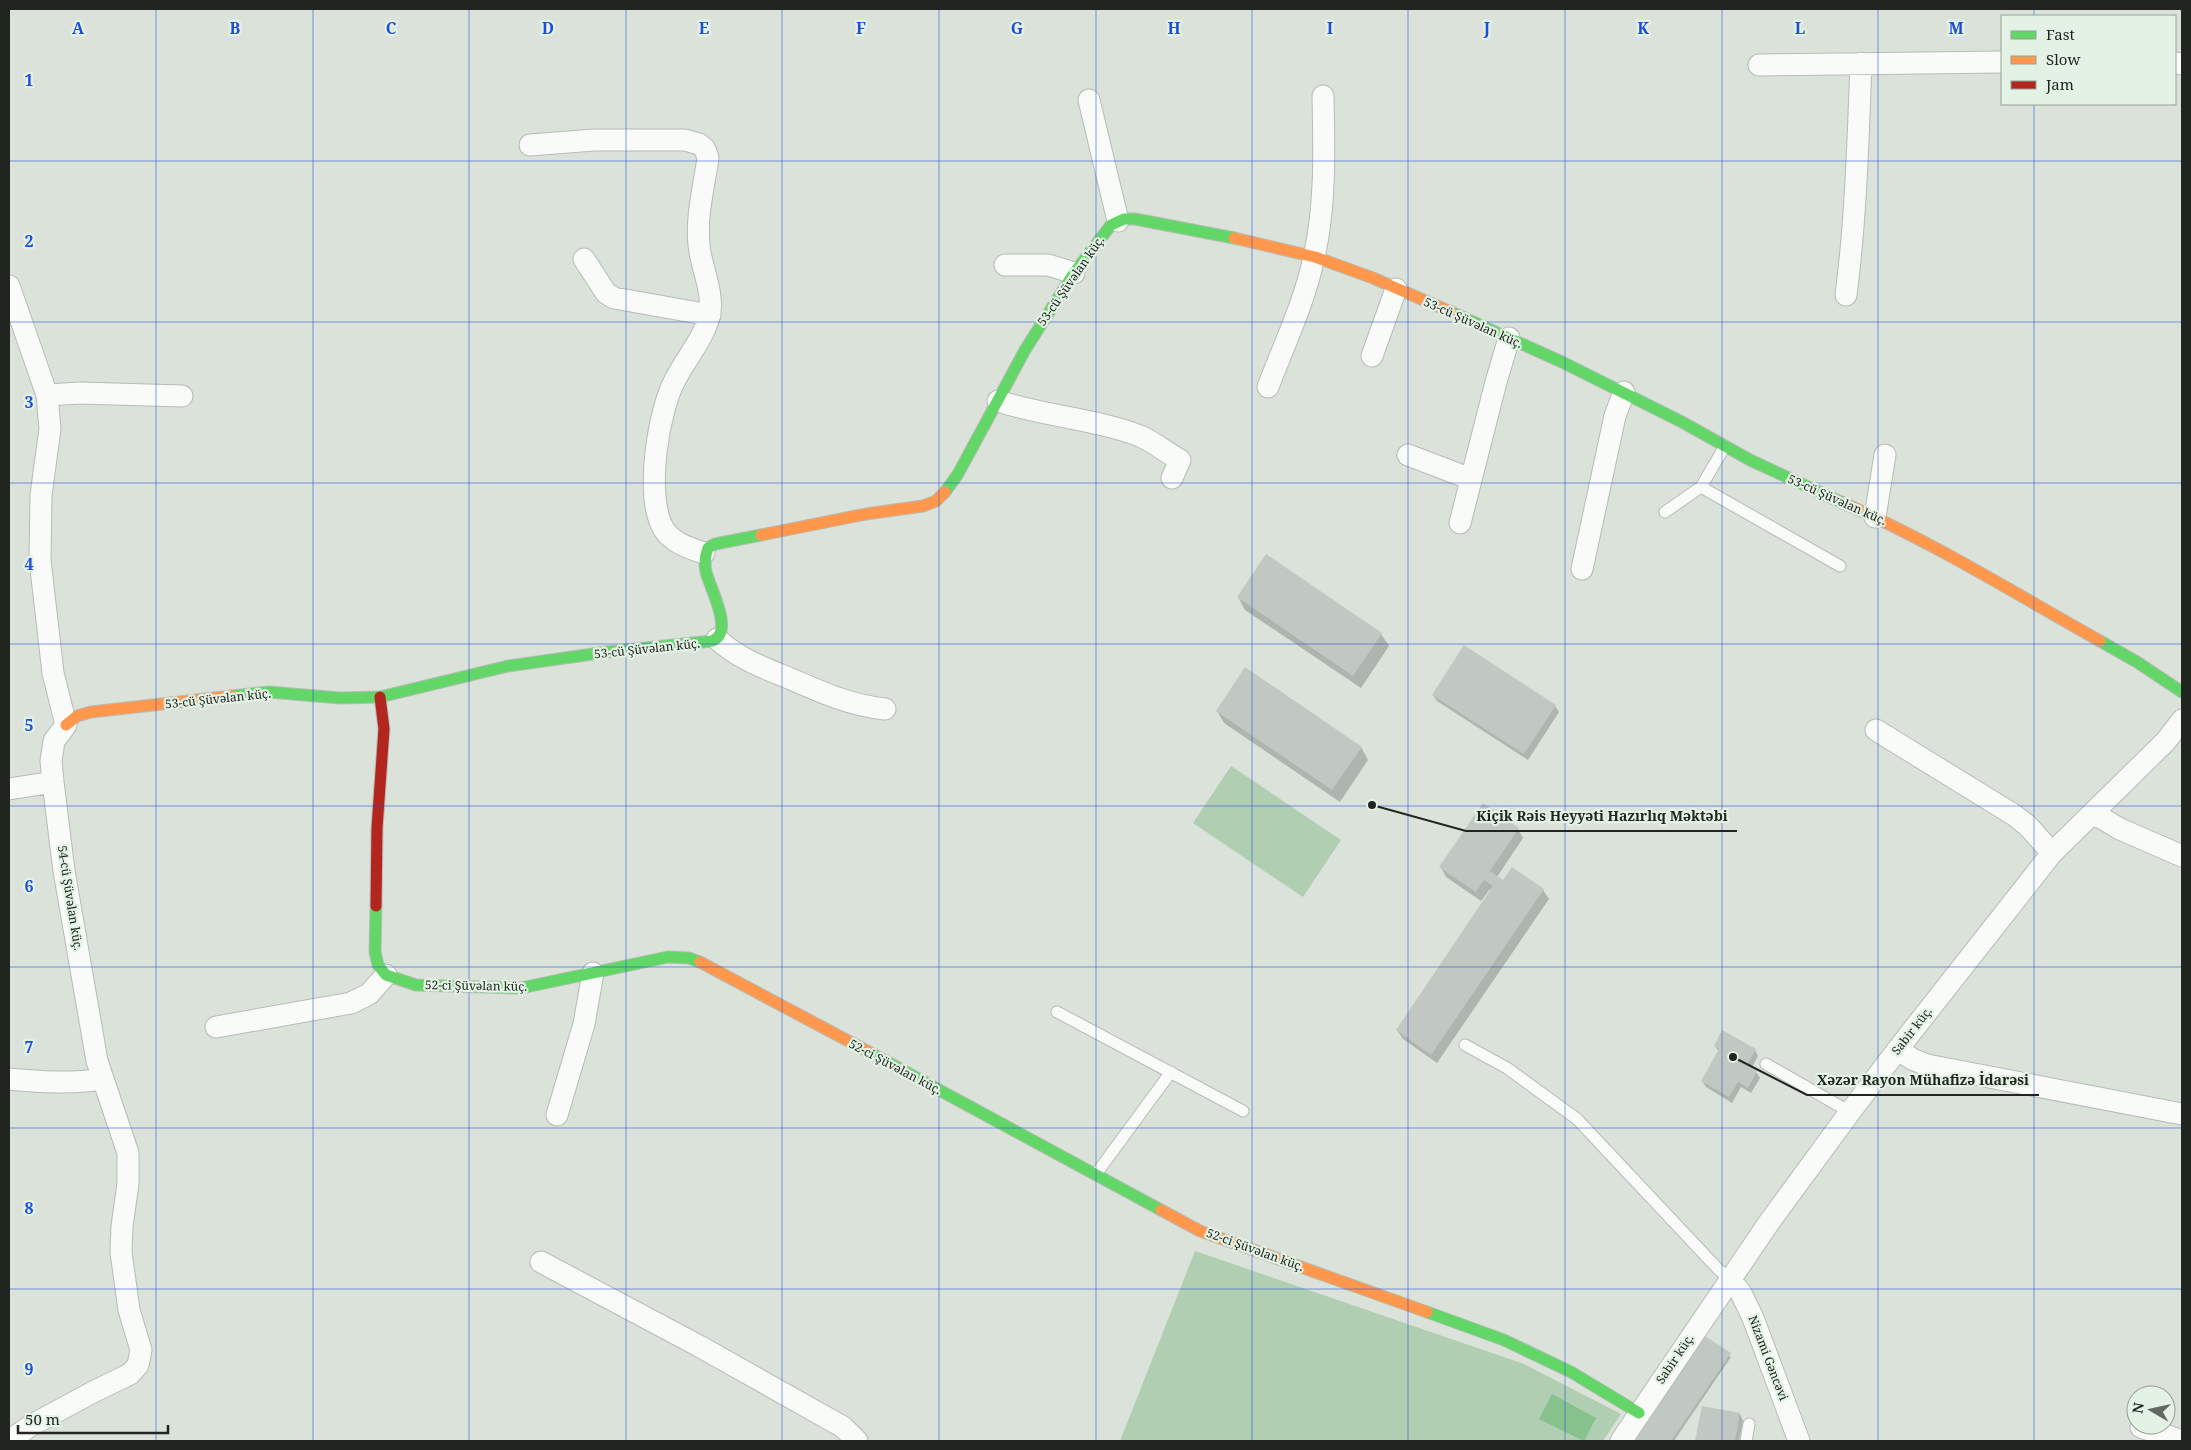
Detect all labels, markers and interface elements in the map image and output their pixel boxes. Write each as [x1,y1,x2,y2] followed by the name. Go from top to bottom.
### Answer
[2001,15,2176,105] legend
[72,17,85,39] text: A
[230,17,241,39] text: B
[386,17,397,39] text: C
[542,17,554,39] text: D
[699,17,709,39] text: E
[856,17,866,39] text: F
[1011,17,1023,39] text: G
[1167,17,1181,39] text: H
[1327,17,1333,39] text: I
[1483,17,1491,39] text: J
[1637,17,1649,39] text: K
[1795,17,1805,39] text: L
[1948,17,1964,39] text: M
[2046,24,2075,44] text: Fast
[2046,49,2080,69] text: Slow
[24,69,34,91] text: 1
[2045,74,2074,94] text: Jam
[24,230,34,252] text: 2
[1033,232,1108,329] street label: 53-cü Şüvəlan küç.
[1421,293,1525,352] street label: 53-cü Şüvəlan küç.
[24,391,34,413] text: 3
[1785,470,1889,529] street label: 53-cü Şüvəlan küç.
[24,553,34,575] text: 4
[593,634,701,663] street label: 53-cü Şüvəlan küç.
[164,684,272,713] street label: 53-cü Şüvəlan küç.
[24,714,34,736] text: 5
[1466,802,1737,831] callout: Kiçik Rəis Heyyəti Hazırlıq Məktəbi
[1476,806,1728,825] text: Kiçik Rəis Heyyəti Hazırlıq Məktəbi
[54,844,87,952] street label: 54-cü Şüvəlan küç.
[24,875,34,897] text: 6
[425,976,527,995] street label: 52-ci Şüvəlan küç.
[1887,1003,1936,1058] street label: Sabir küç.
[846,1035,944,1098] street label: 52-ci Şüvəlan küç.
[24,1036,34,1058] text: 7
[1807,1066,2039,1095] callout: Xəzər Rayon Mühafizə İdarəsi
[1817,1070,2029,1089] text: Xəzər Rayon Mühafizə İdarəsi
[24,1197,34,1219] text: 8
[1204,1224,1306,1275] street label: 52-ci Şüvəlan küç.
[1744,1313,1793,1403] street label: Nizami Gəncəvi
[1652,1330,1698,1387] street label: Sabir küç.
[24,1358,34,1380] text: 9
[2126,1385,2176,1435] north arrow
[2127,1401,2148,1415] text: N
[18,1402,168,1434] scale bar
[25,1409,60,1429] text: 50 m

